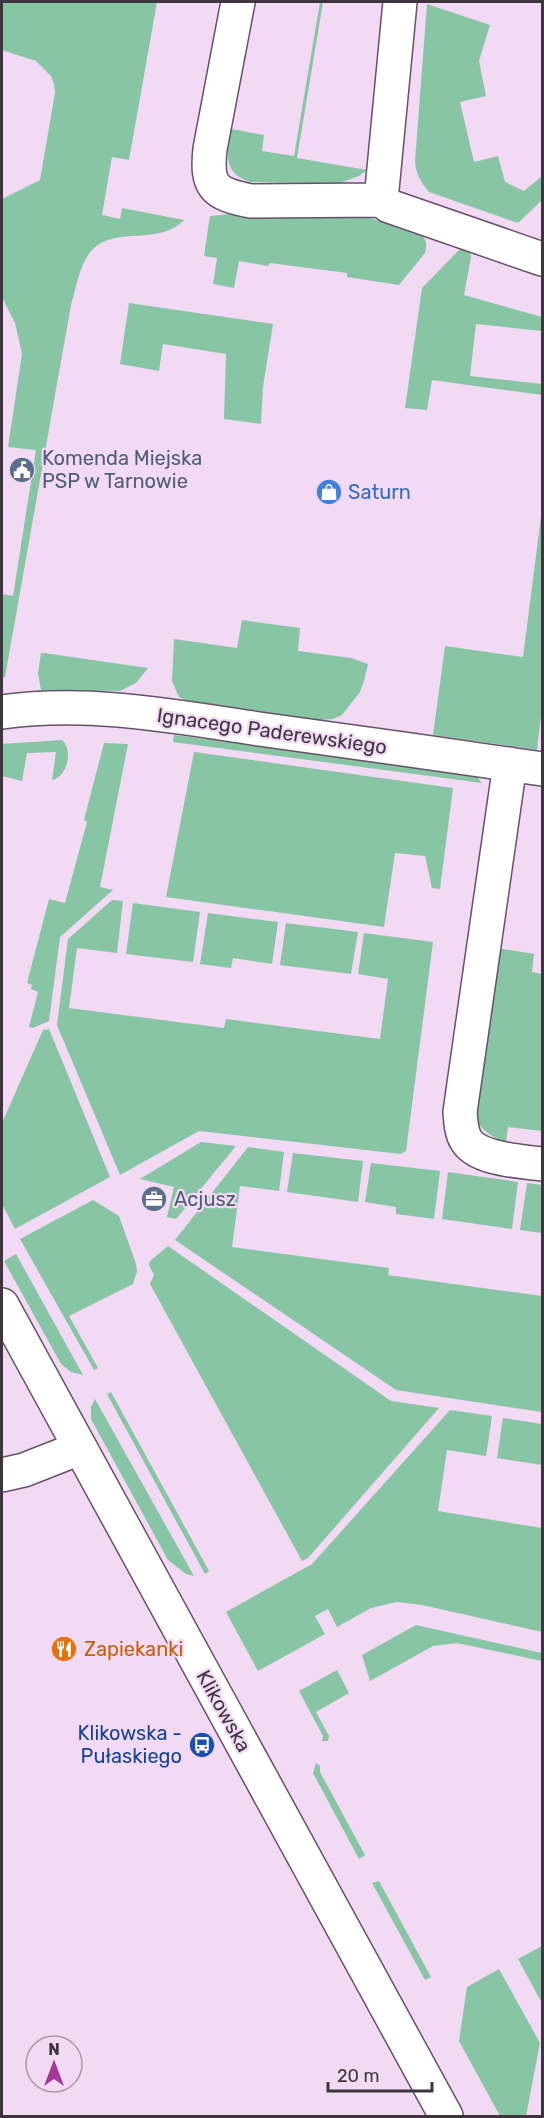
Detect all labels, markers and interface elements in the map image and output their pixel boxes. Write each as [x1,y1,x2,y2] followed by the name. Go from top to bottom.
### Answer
[42,446,202,493] place label: Komenda Miejska PSP w Tarnowie
[7,455,37,485] public building icon: Komenda Miejska PSP w Tarnowie
[314,477,344,507] shop icon: Saturn
[348,480,411,504] place label: Saturn
[155,703,389,759] street label: Ignacego Paderewskiego
[139,1184,169,1214] office icon: Acjusz
[174,1187,236,1211] place label: Acjusz
[49,1634,79,1664] restaurant icon: Zapiekanki
[84,1637,183,1661] place label: Zapiekanki
[192,1666,256,1756] street label: Klikowska
[78,1721,182,1768] place label: Klikowska - Pułaskiego
[187,1730,217,1760] bus stop icon: Klikowska - Pułaskiego
[24,2034,84,2094] north arrow
[48,2040,60,2059] text: N
[328,2055,432,2093] scale bar
[337,2065,379,2087] text: 20 m

